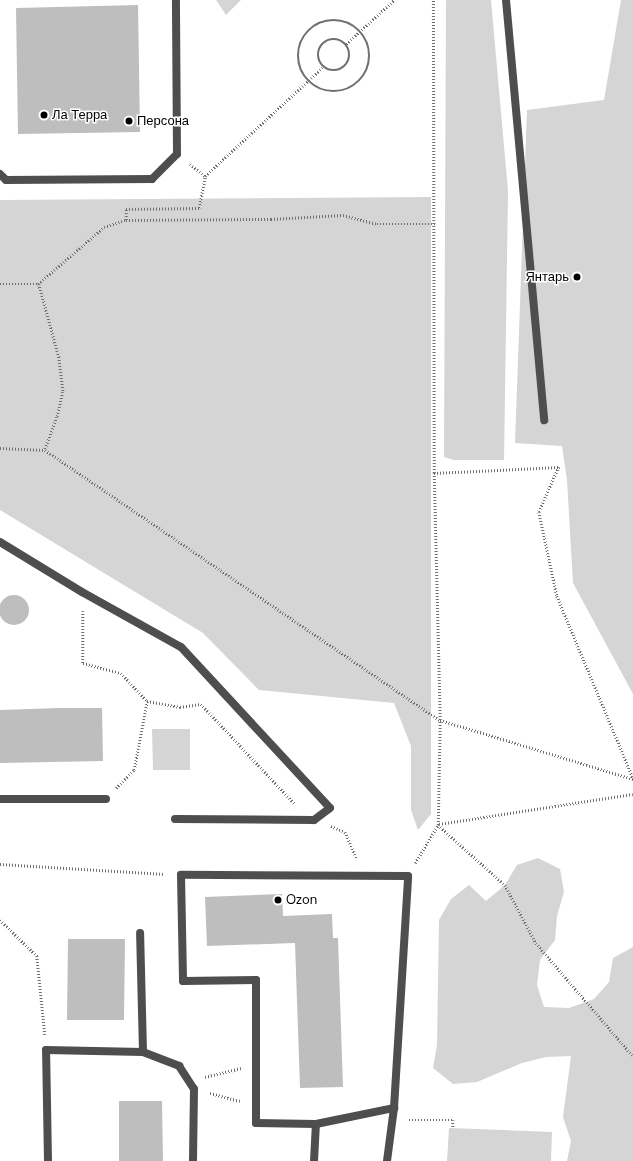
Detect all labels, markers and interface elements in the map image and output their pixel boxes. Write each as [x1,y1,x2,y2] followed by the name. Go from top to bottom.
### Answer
[52,107,107,123] place label: Ла Терра
[39,110,49,120] marker: Ла Терра
[137,113,189,129] place label: Персона
[124,116,134,126] marker: Персона
[525,269,569,285] place label: Янтарь
[572,272,582,282] marker: Янтарь
[286,892,317,908] place label: Ozon
[273,895,283,905] marker: Ozon

